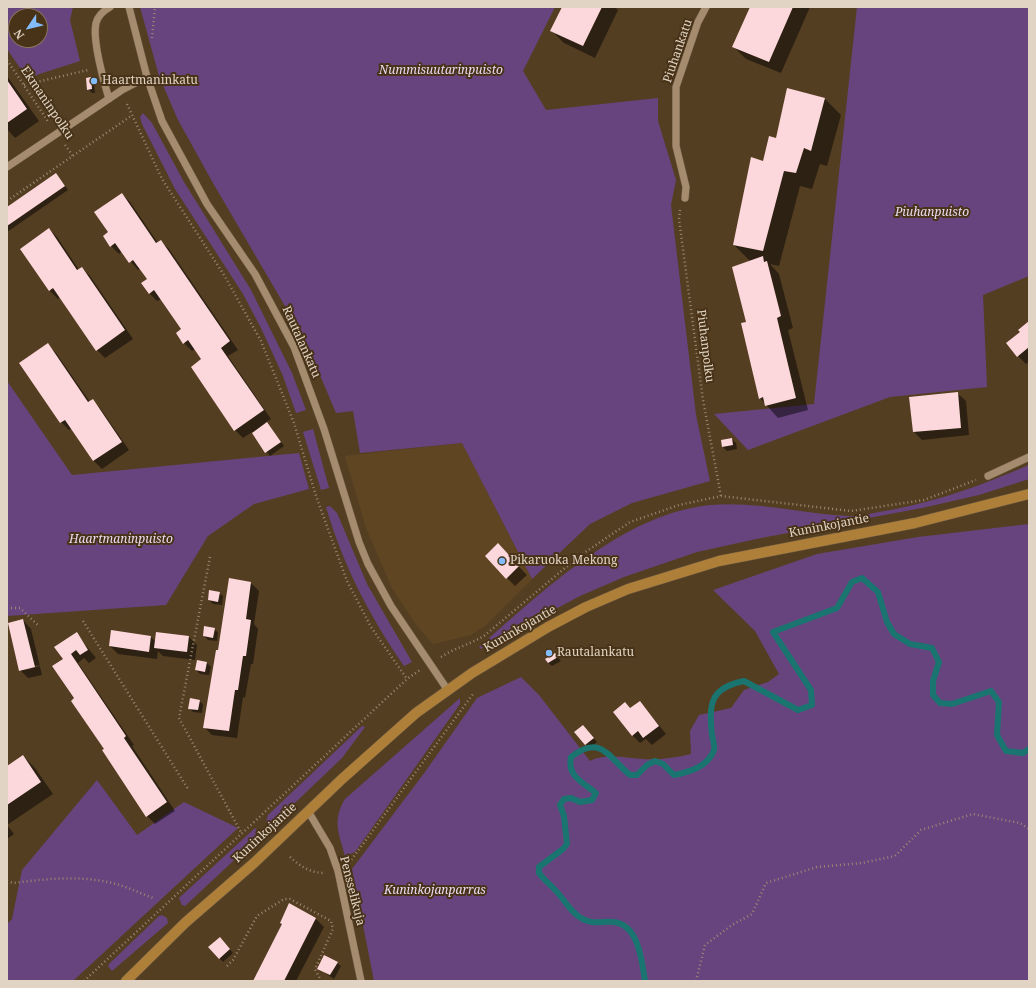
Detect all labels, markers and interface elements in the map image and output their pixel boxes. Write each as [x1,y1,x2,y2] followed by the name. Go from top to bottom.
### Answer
[8,8,48,48] north arrow
[660,17,696,85] street label: Piuhankatu
[10,27,27,42] text: N
[17,64,77,142] street label: Ekmaninpolku
[379,64,503,78] park label: Nummisuutarinpuisto
[102,74,198,88] place label: Haartmaninkatu
[89,76,99,86] marker: Haartmaninkatu
[895,206,969,220] park label: Piuhanpuisto
[279,304,323,380] street label: Rautalankatu
[693,309,717,383] street label: Piuhanpolku
[788,511,870,541] street label: Kuninkojantie
[69,533,173,547] park label: Haartmaninpuisto
[510,554,618,568] place label: Pikaruoka Mekong
[497,556,507,566] marker: Pikaruoka Mekong
[481,602,559,656] street label: Kuninkojantie
[557,646,634,660] place label: Rautalankatu
[544,648,554,658] marker: Rautalankatu
[230,800,300,866] street label: Kuninkojantie
[336,855,368,927] street label: Pensselikuja
[384,884,486,898] park label: Kuninkojanparras

